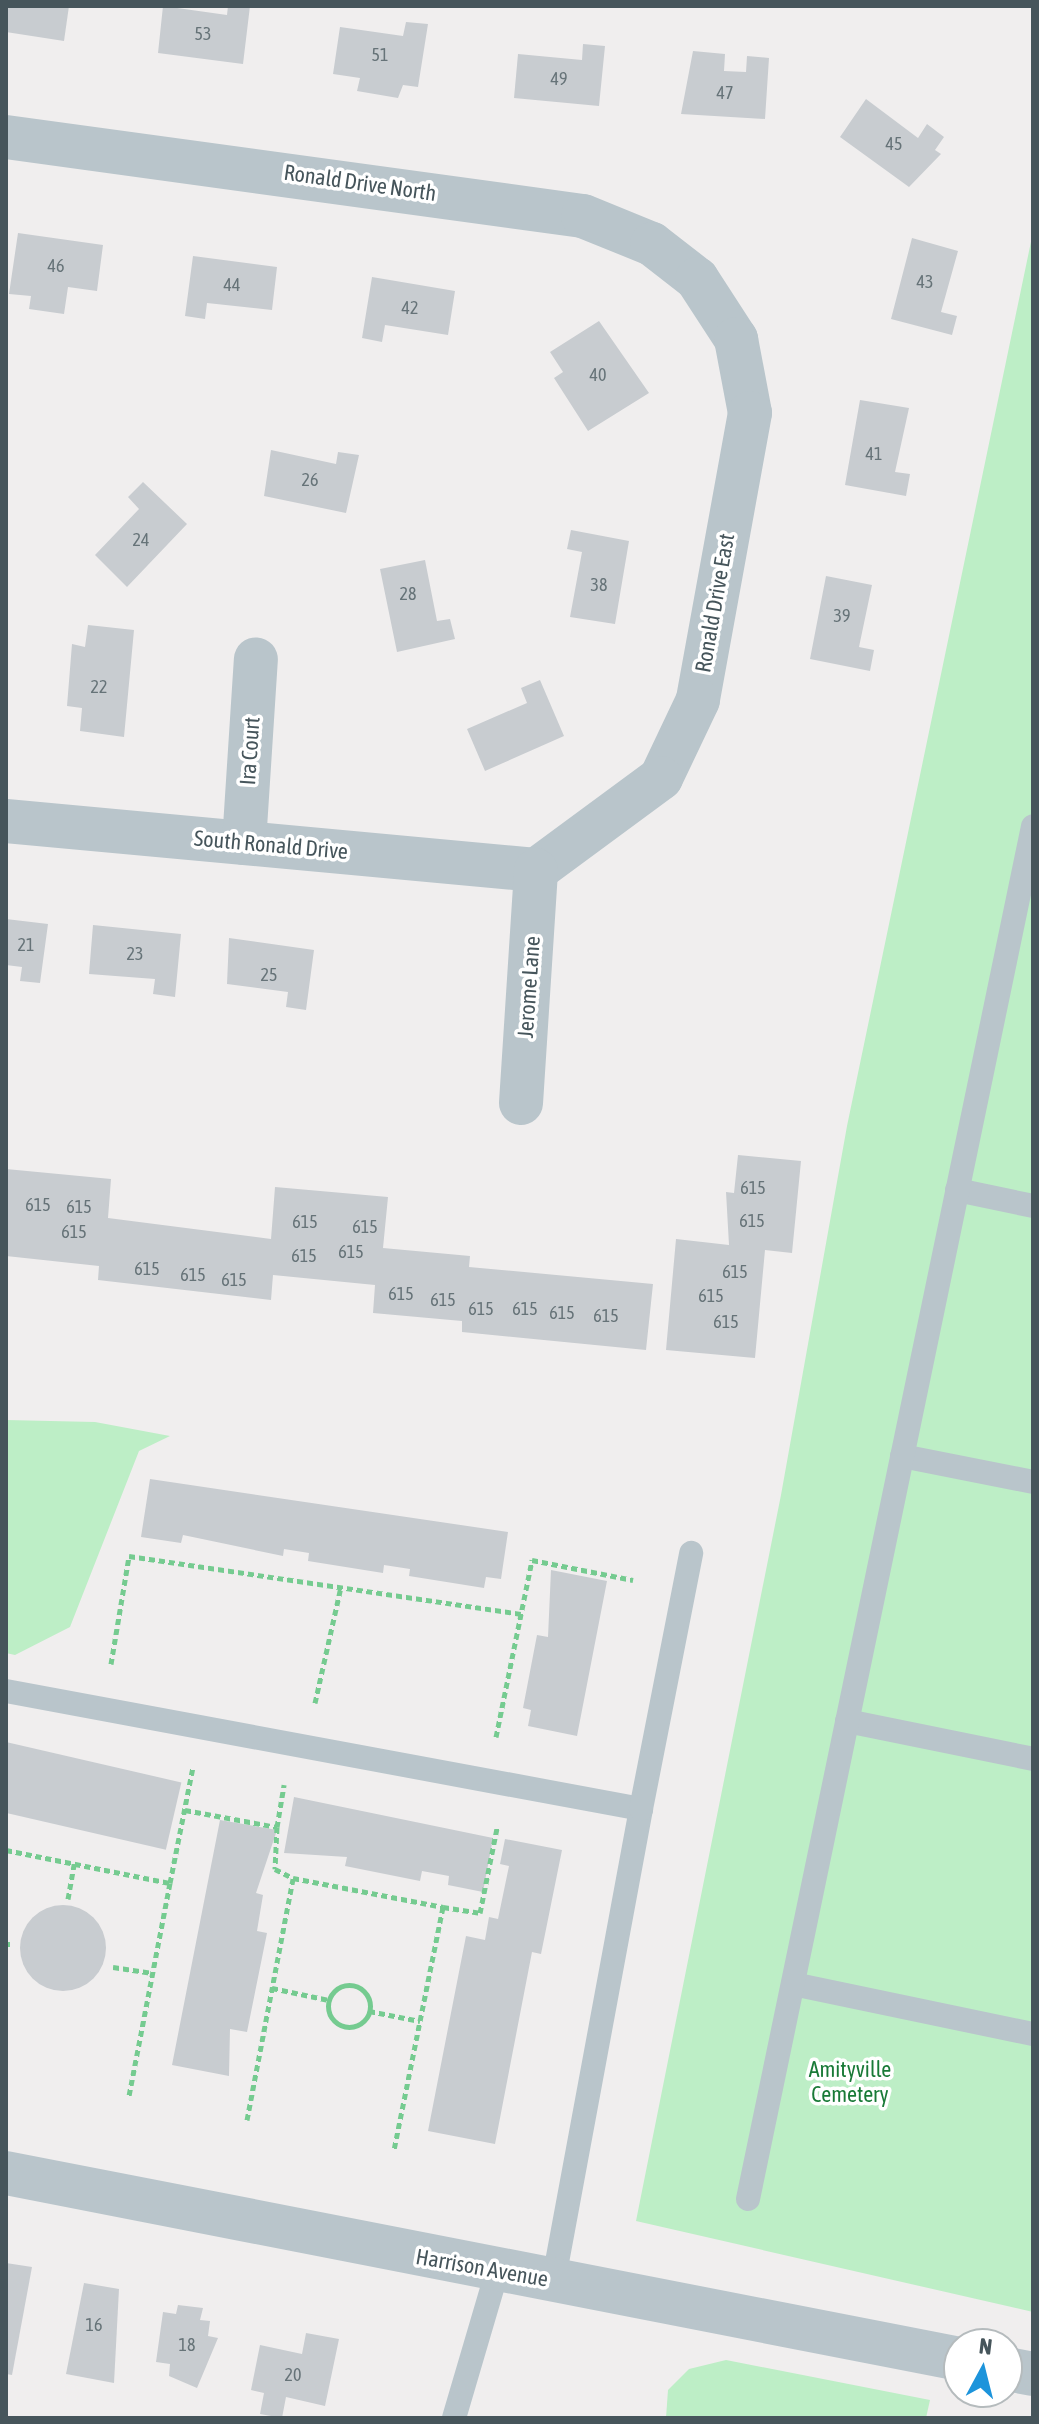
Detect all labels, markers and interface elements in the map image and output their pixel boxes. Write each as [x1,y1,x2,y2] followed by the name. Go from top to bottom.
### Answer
[195,23,211,45] house number: 53
[372,44,388,66] house number: 51
[551,68,567,90] house number: 49
[717,82,733,104] house number: 47
[886,133,902,155] house number: 45
[282,159,438,207] street label: Ronald Drive North
[48,255,64,277] house number: 46
[917,271,933,293] house number: 43
[224,274,240,296] house number: 44
[402,297,418,319] house number: 42
[590,364,606,386] house number: 40
[866,443,882,465] house number: 41
[302,469,318,491] house number: 26
[133,529,149,551] house number: 24
[690,531,740,675] street label: Ronald Drive East
[591,574,607,596] house number: 38
[400,583,416,605] house number: 28
[834,605,850,627] house number: 39
[91,676,107,698] house number: 22
[234,716,266,786] street label: Ira Court
[193,825,349,865] street label: South Ronald Drive
[18,934,34,956] house number: 21
[512,935,546,1039] street label: Jerome Lane
[127,943,143,965] house number: 23
[261,964,277,986] house number: 25
[740,1177,766,1199] house number: 615
[25,1194,51,1216] house number: 615
[66,1196,92,1218] house number: 615
[739,1210,765,1232] house number: 615
[292,1211,318,1233] house number: 615
[352,1216,378,1238] house number: 615
[61,1221,87,1243] house number: 615
[338,1241,364,1263] house number: 615
[291,1245,317,1267] house number: 615
[134,1258,160,1280] house number: 615
[722,1261,748,1283] house number: 615
[180,1264,206,1286] house number: 615
[221,1269,247,1291] house number: 615
[388,1283,414,1305] house number: 615
[698,1285,724,1307] house number: 615
[430,1289,456,1311] house number: 615
[468,1298,494,1320] house number: 615
[512,1298,538,1320] house number: 615
[549,1302,575,1324] house number: 615
[593,1305,619,1327] house number: 615
[713,1311,739,1333] house number: 615
[809,2056,891,2108] park label: Amityville Cemetery
[414,2243,550,2293] street label: Harrison Avenue
[86,2314,102,2336] house number: 16
[943,2328,1023,2408] north arrow
[978,2332,994,2360] text: N
[179,2334,195,2356] house number: 18
[285,2364,301,2386] house number: 20

